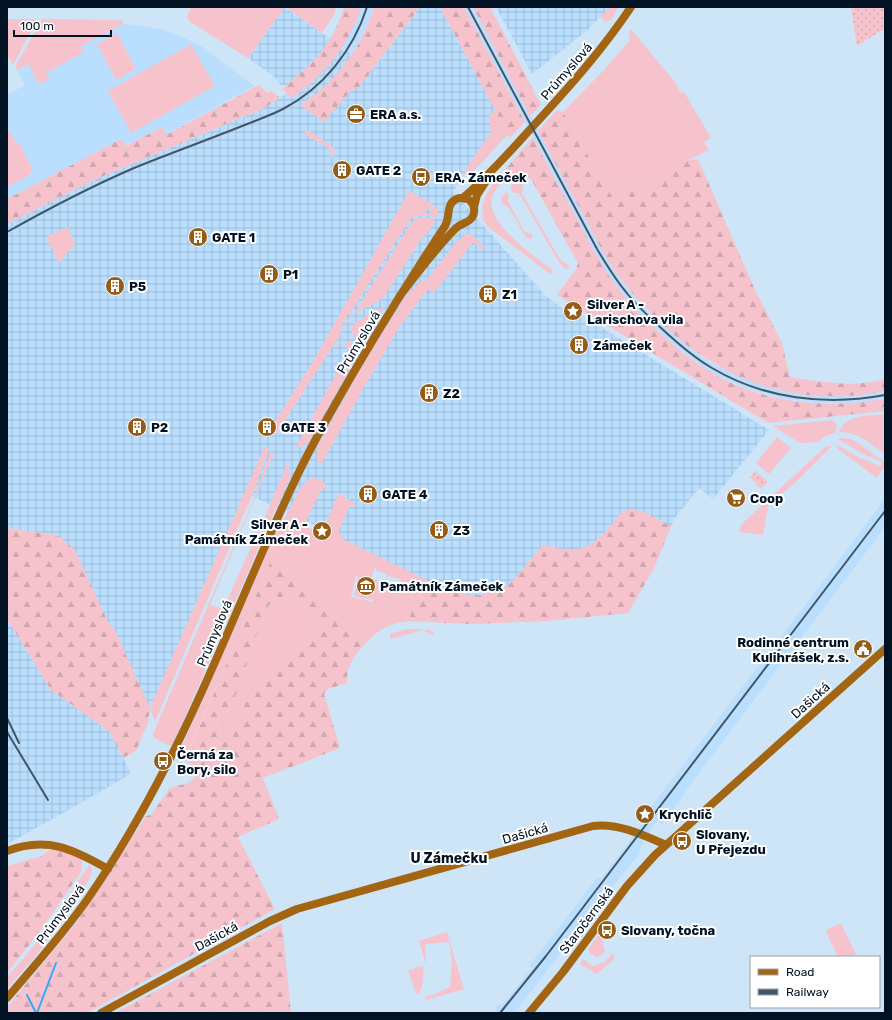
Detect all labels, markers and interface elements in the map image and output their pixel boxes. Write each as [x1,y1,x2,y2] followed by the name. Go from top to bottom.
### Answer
[14,12,111,38] scale bar
[20,19,54,33] text: 100 m
[538,40,595,103] street label: Průmyslová
[345,103,367,125] office icon: ERA a.s.
[370,107,421,122] place label: ERA a.s.
[331,159,353,181] building icon: GATE 2
[356,163,401,178] place label: GATE 2
[410,166,432,188] bus stop icon: ERA, Zámeček
[435,170,527,185] place label: ERA, Zámeček
[187,226,209,248] building icon: GATE 1
[212,230,255,245] place label: GATE 1
[258,263,280,285] building icon: P1
[283,267,298,282] place label: P1
[104,275,126,297] building icon: P5
[129,279,146,294] place label: P5
[477,283,499,305] building icon: Z1
[502,287,517,302] place label: Z1
[587,297,683,327] place label: Silver A - Larischova vila
[562,300,584,322] place icon: Silver A - Larischova vila
[334,308,383,376] street label: Průmyslová
[568,334,590,356] building icon: Zámeček
[593,338,652,353] place label: Zámeček
[418,382,440,404] building icon: Z2
[443,386,460,401] place label: Z2
[126,416,148,438] building icon: P2
[256,416,278,438] building icon: GATE 3
[151,420,168,435] place label: P2
[281,420,327,435] place label: GATE 3
[357,483,379,505] building icon: GATE 4
[382,487,428,502] place label: GATE 4
[725,487,747,509] supermarket icon: Coop
[750,491,783,506] place label: Coop
[185,517,308,547] place label: Silver A - Památník Zámeček
[428,519,450,541] building icon: Z3
[311,520,333,542] place icon: Silver A - Památník Zámeček
[453,523,470,538] place label: Z3
[355,575,377,597] museum icon: Památník Zámeček
[380,579,504,594] place label: Památník Zámeček
[194,598,235,669] street label: Průmyslová
[737,635,849,665] place label: Rodinné centrum Kulihrášek, z.s.
[852,638,874,660] public building icon: Rodinné centrum Kulihrášek, z.s.
[788,679,833,722] street label: Dašická
[177,746,236,777] place label: Černá za Bory, silo
[152,750,174,772] bus stop icon: Černá za Bory, silo
[634,803,656,825] place icon: Krychlič
[659,807,713,822] place label: Krychlič
[501,820,550,847] street label: Dašická
[696,827,766,857] place label: Slovany, U Přejezdu
[671,830,693,852] bus stop icon: Slovany, U Přejezdu
[410,850,488,867] district label: U Zámečku
[33,882,88,947] street label: Průmyslová
[556,884,617,957] street label: Staročernská
[192,919,240,954] street label: Dašická
[596,919,618,941] bus stop icon: Slovany, točna
[621,923,715,938] place label: Slovany, točna
[750,956,880,1008] legend
[786,965,814,979] text: Road
[786,985,829,999] text: Railway

